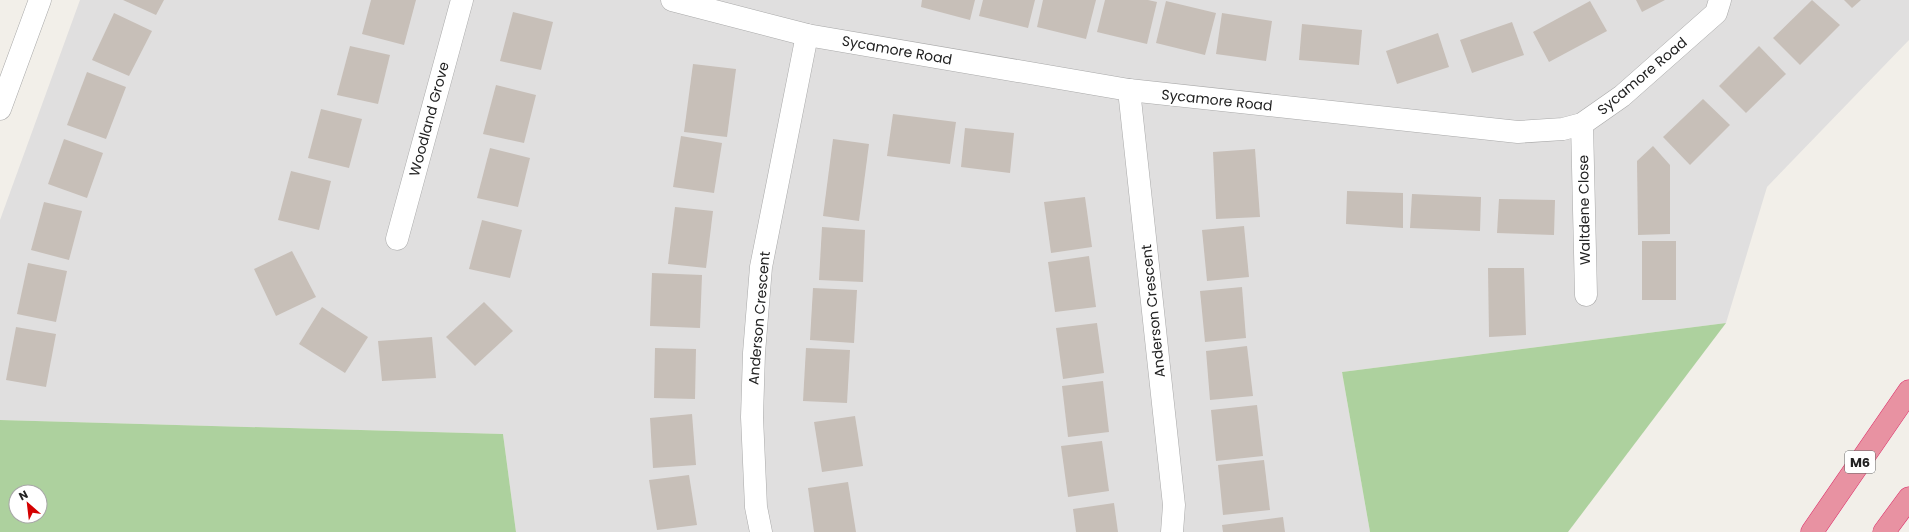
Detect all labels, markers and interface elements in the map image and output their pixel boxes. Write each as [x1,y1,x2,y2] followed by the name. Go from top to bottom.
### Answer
[840,30,954,70] street label: Sycamore Road
[1593,33,1691,119] street label: Sycamore Road
[404,59,454,178] street label: Woodland Grove
[1161,84,1273,116] street label: Sycamore Road
[1573,154,1595,265] street label: Waltdene Close
[1136,243,1170,379] street label: Anderson Crescent
[743,250,775,386] street label: Anderson Crescent
[1845,451,1875,473] road number: M6
[8,484,48,524] north arrow
[16,486,31,504] text: N

